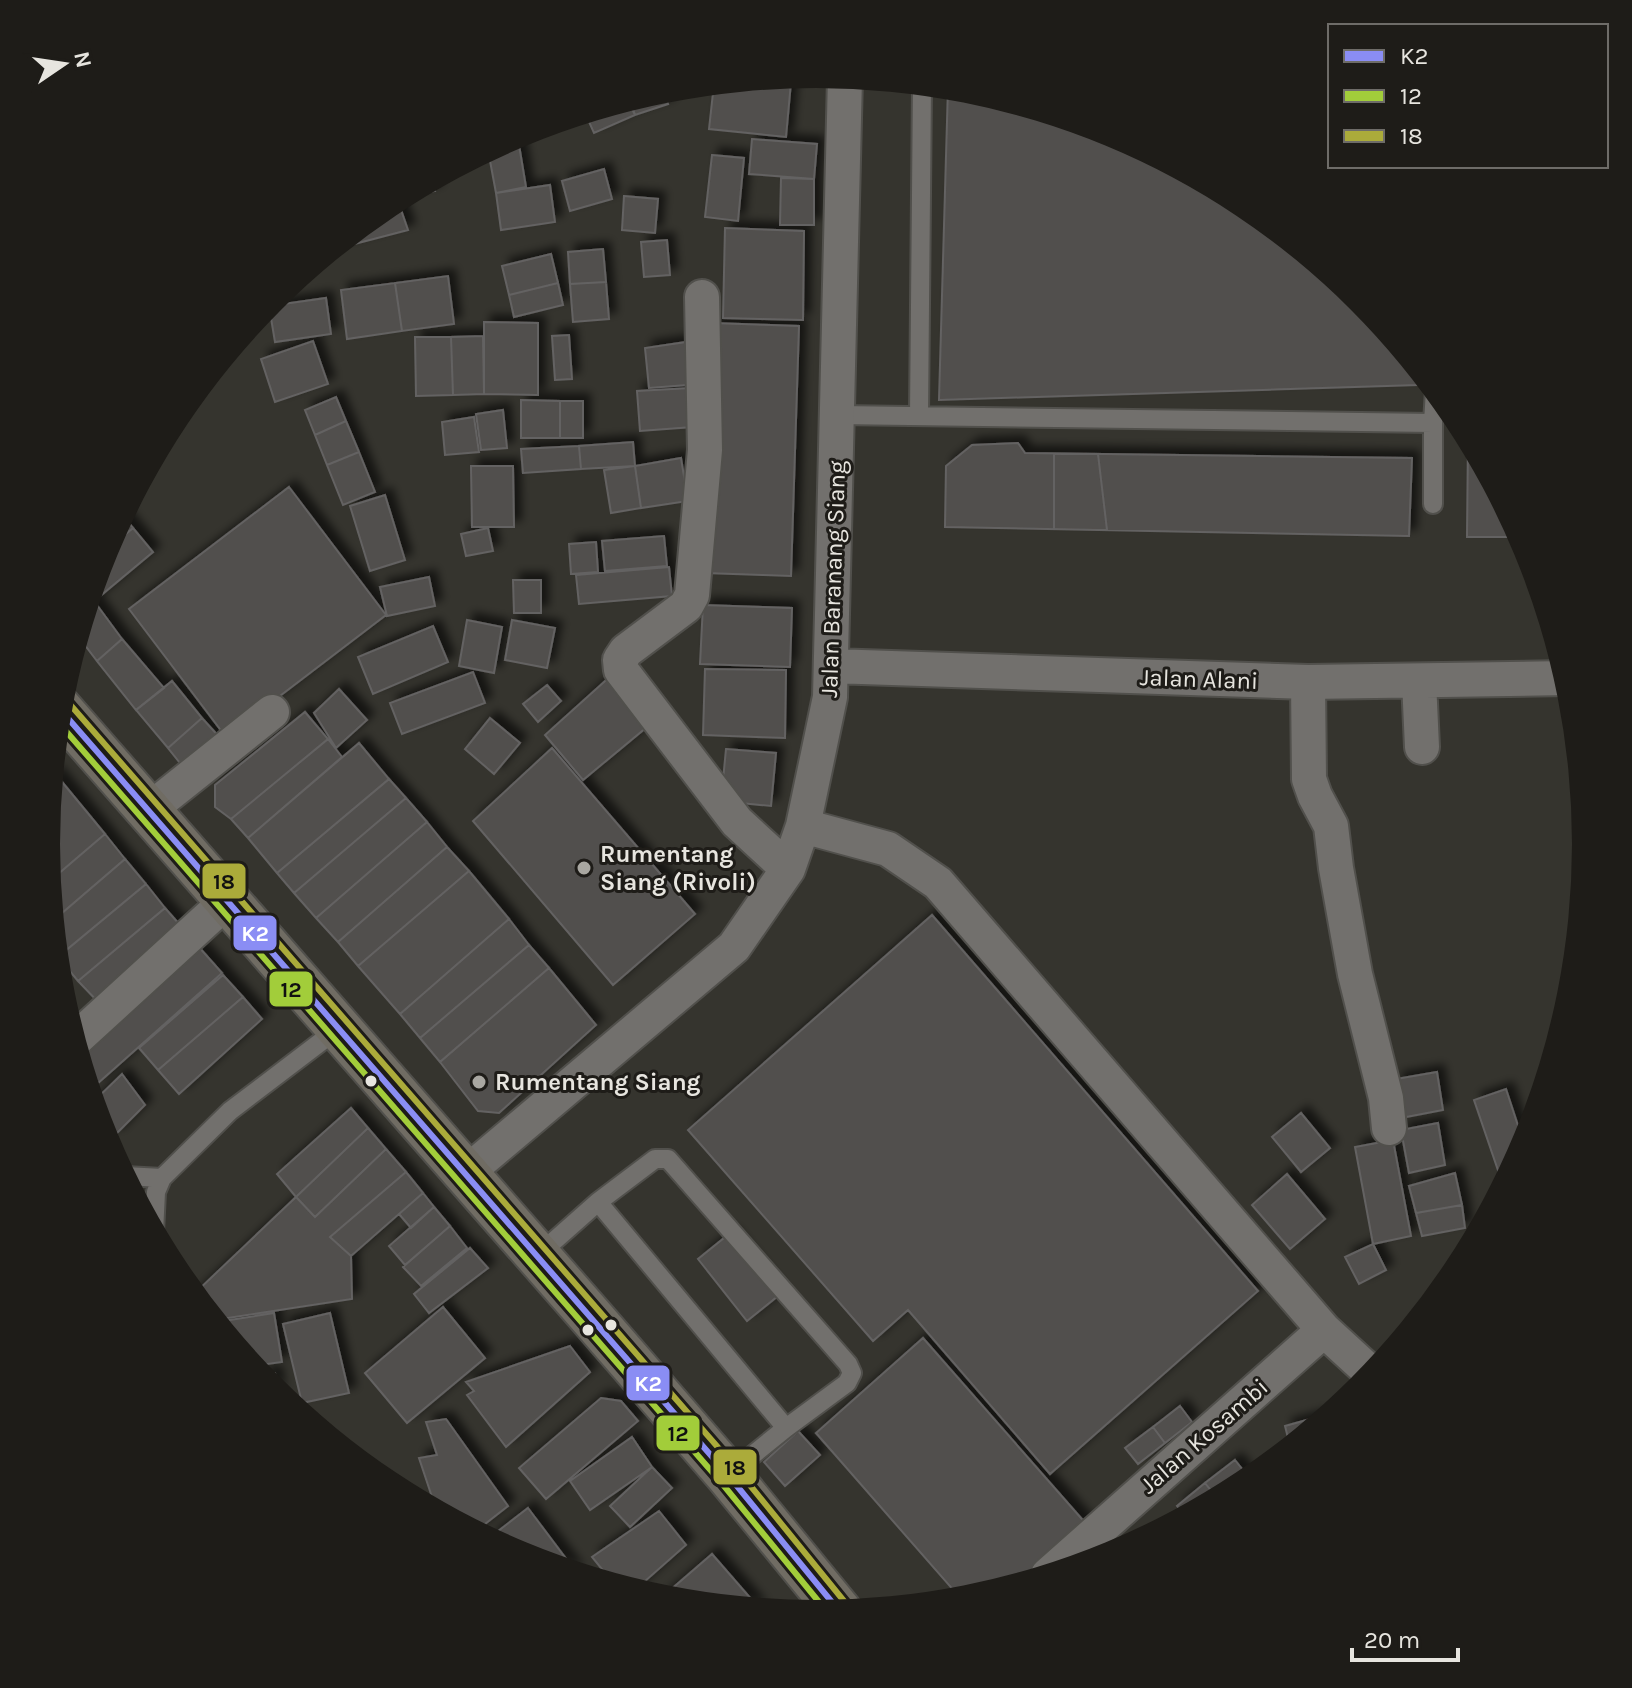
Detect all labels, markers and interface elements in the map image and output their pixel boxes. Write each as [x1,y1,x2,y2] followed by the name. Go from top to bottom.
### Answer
[24,24,104,104] north arrow
[1328,24,1608,168] legend
[1400,42,1429,70] text: K2
[68,49,97,70] text: N
[1400,82,1422,110] text: 12
[1400,122,1423,150] text: 18
[815,459,851,698] street label: Jalan Baranang Siang
[1139,663,1259,695] street label: Jalan Alani
[600,840,756,896] place label: Rumentang Siang (Rivoli)
[575,859,593,877] marker: Rumentang Siang (Rivoli)
[201,862,247,900] line badge: 18
[213,869,235,895] text: 18
[232,914,278,952] line badge: K2
[241,921,269,947] text: K2
[268,970,314,1008] line badge: 12
[280,977,302,1003] text: 12
[495,1068,701,1096] place label: Rumentang Siang
[363,1073,379,1089] unlabelled marker
[470,1073,488,1091] marker: Rumentang Siang
[603,1317,619,1333] unlabelled marker
[580,1322,596,1338] unlabelled marker
[625,1364,671,1402] line badge: K2
[634,1371,662,1397] text: K2
[1134,1373,1274,1499] street label: Jalan Kosambi
[655,1414,701,1452] line badge: 12
[667,1421,689,1447] text: 12
[712,1448,758,1486] line badge: 18
[724,1455,746,1481] text: 18
[1352,1612,1458,1662] scale bar
[1364,1626,1420,1654] text: 20 m

